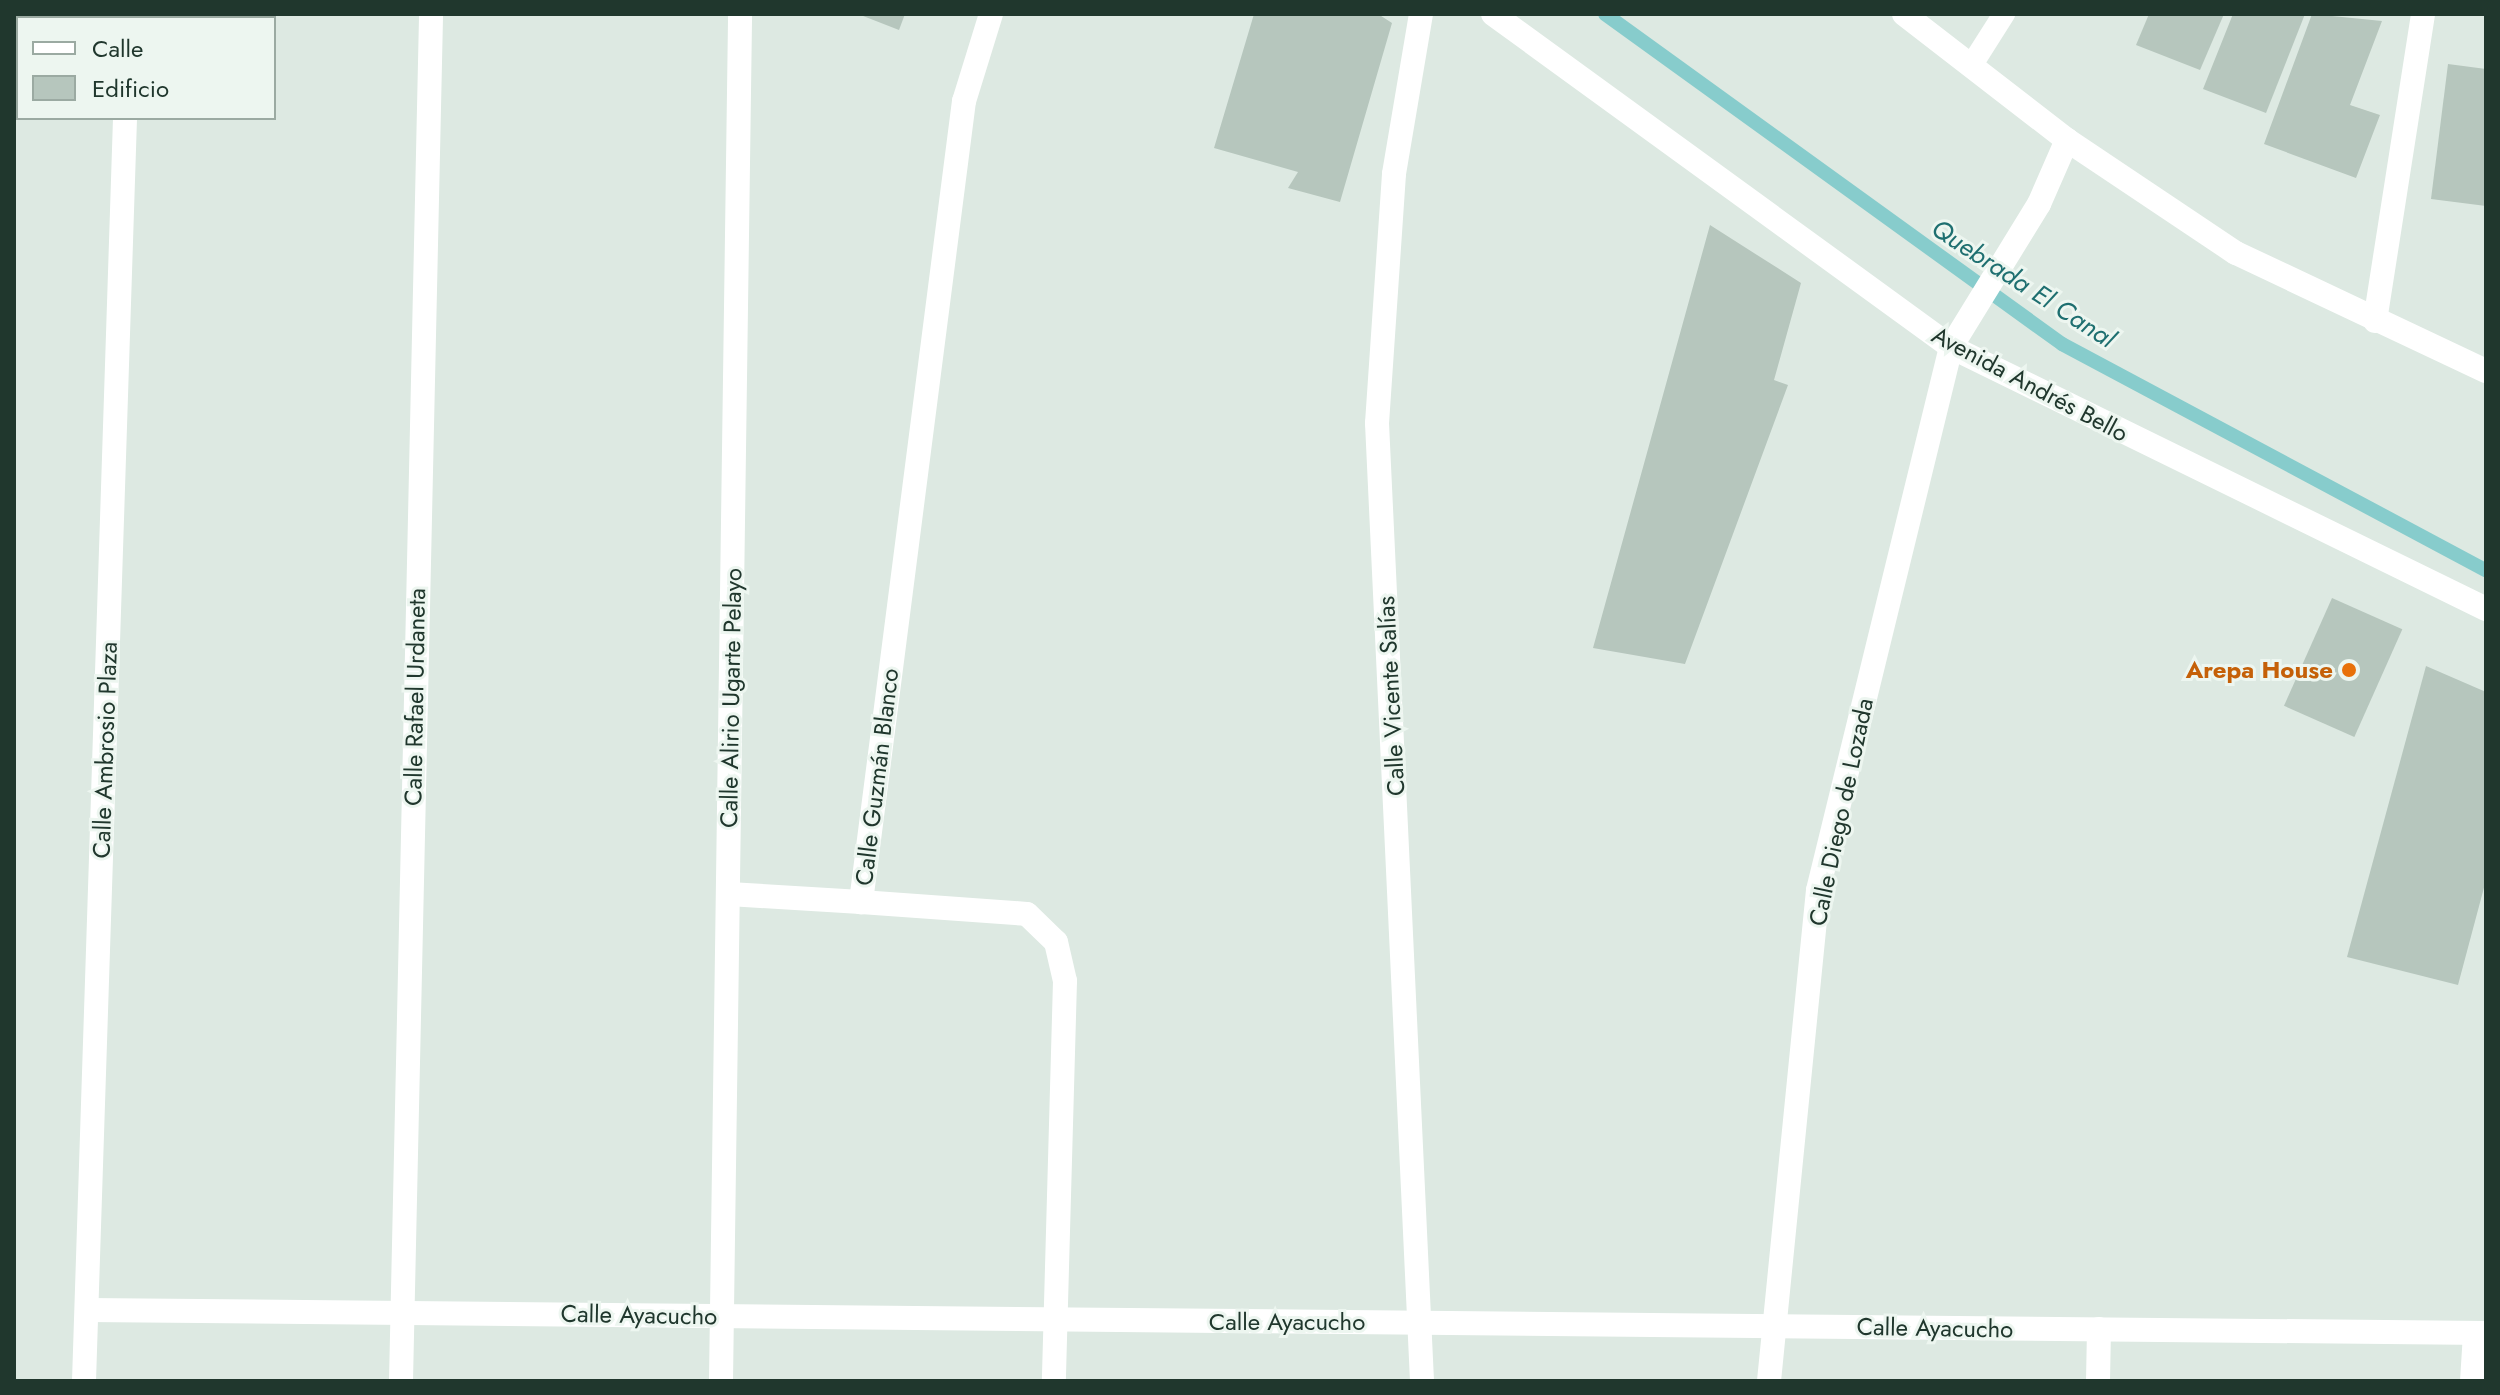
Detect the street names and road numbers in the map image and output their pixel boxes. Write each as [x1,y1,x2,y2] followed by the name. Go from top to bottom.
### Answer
[1927,320,2133,448] street label: Avenida Andrés Bello
[714,568,748,828] street label: Calle Alirio Ugarte Pelayo
[399,588,431,806] street label: Calle Rafael Urdaneta
[1371,595,1411,797] street label: Calle Vicente Salías
[87,641,123,859] street label: Calle Ambrosio Plaza
[849,667,905,887] street label: Calle Guzmán Blanco
[1803,696,1879,928] street label: Calle Diego de Lozada
[560,1299,718,1331] street label: Calle Ayacucho
[1209,1308,1365,1336] street label: Calle Ayacucho
[1856,1312,2014,1344] street label: Calle Ayacucho

